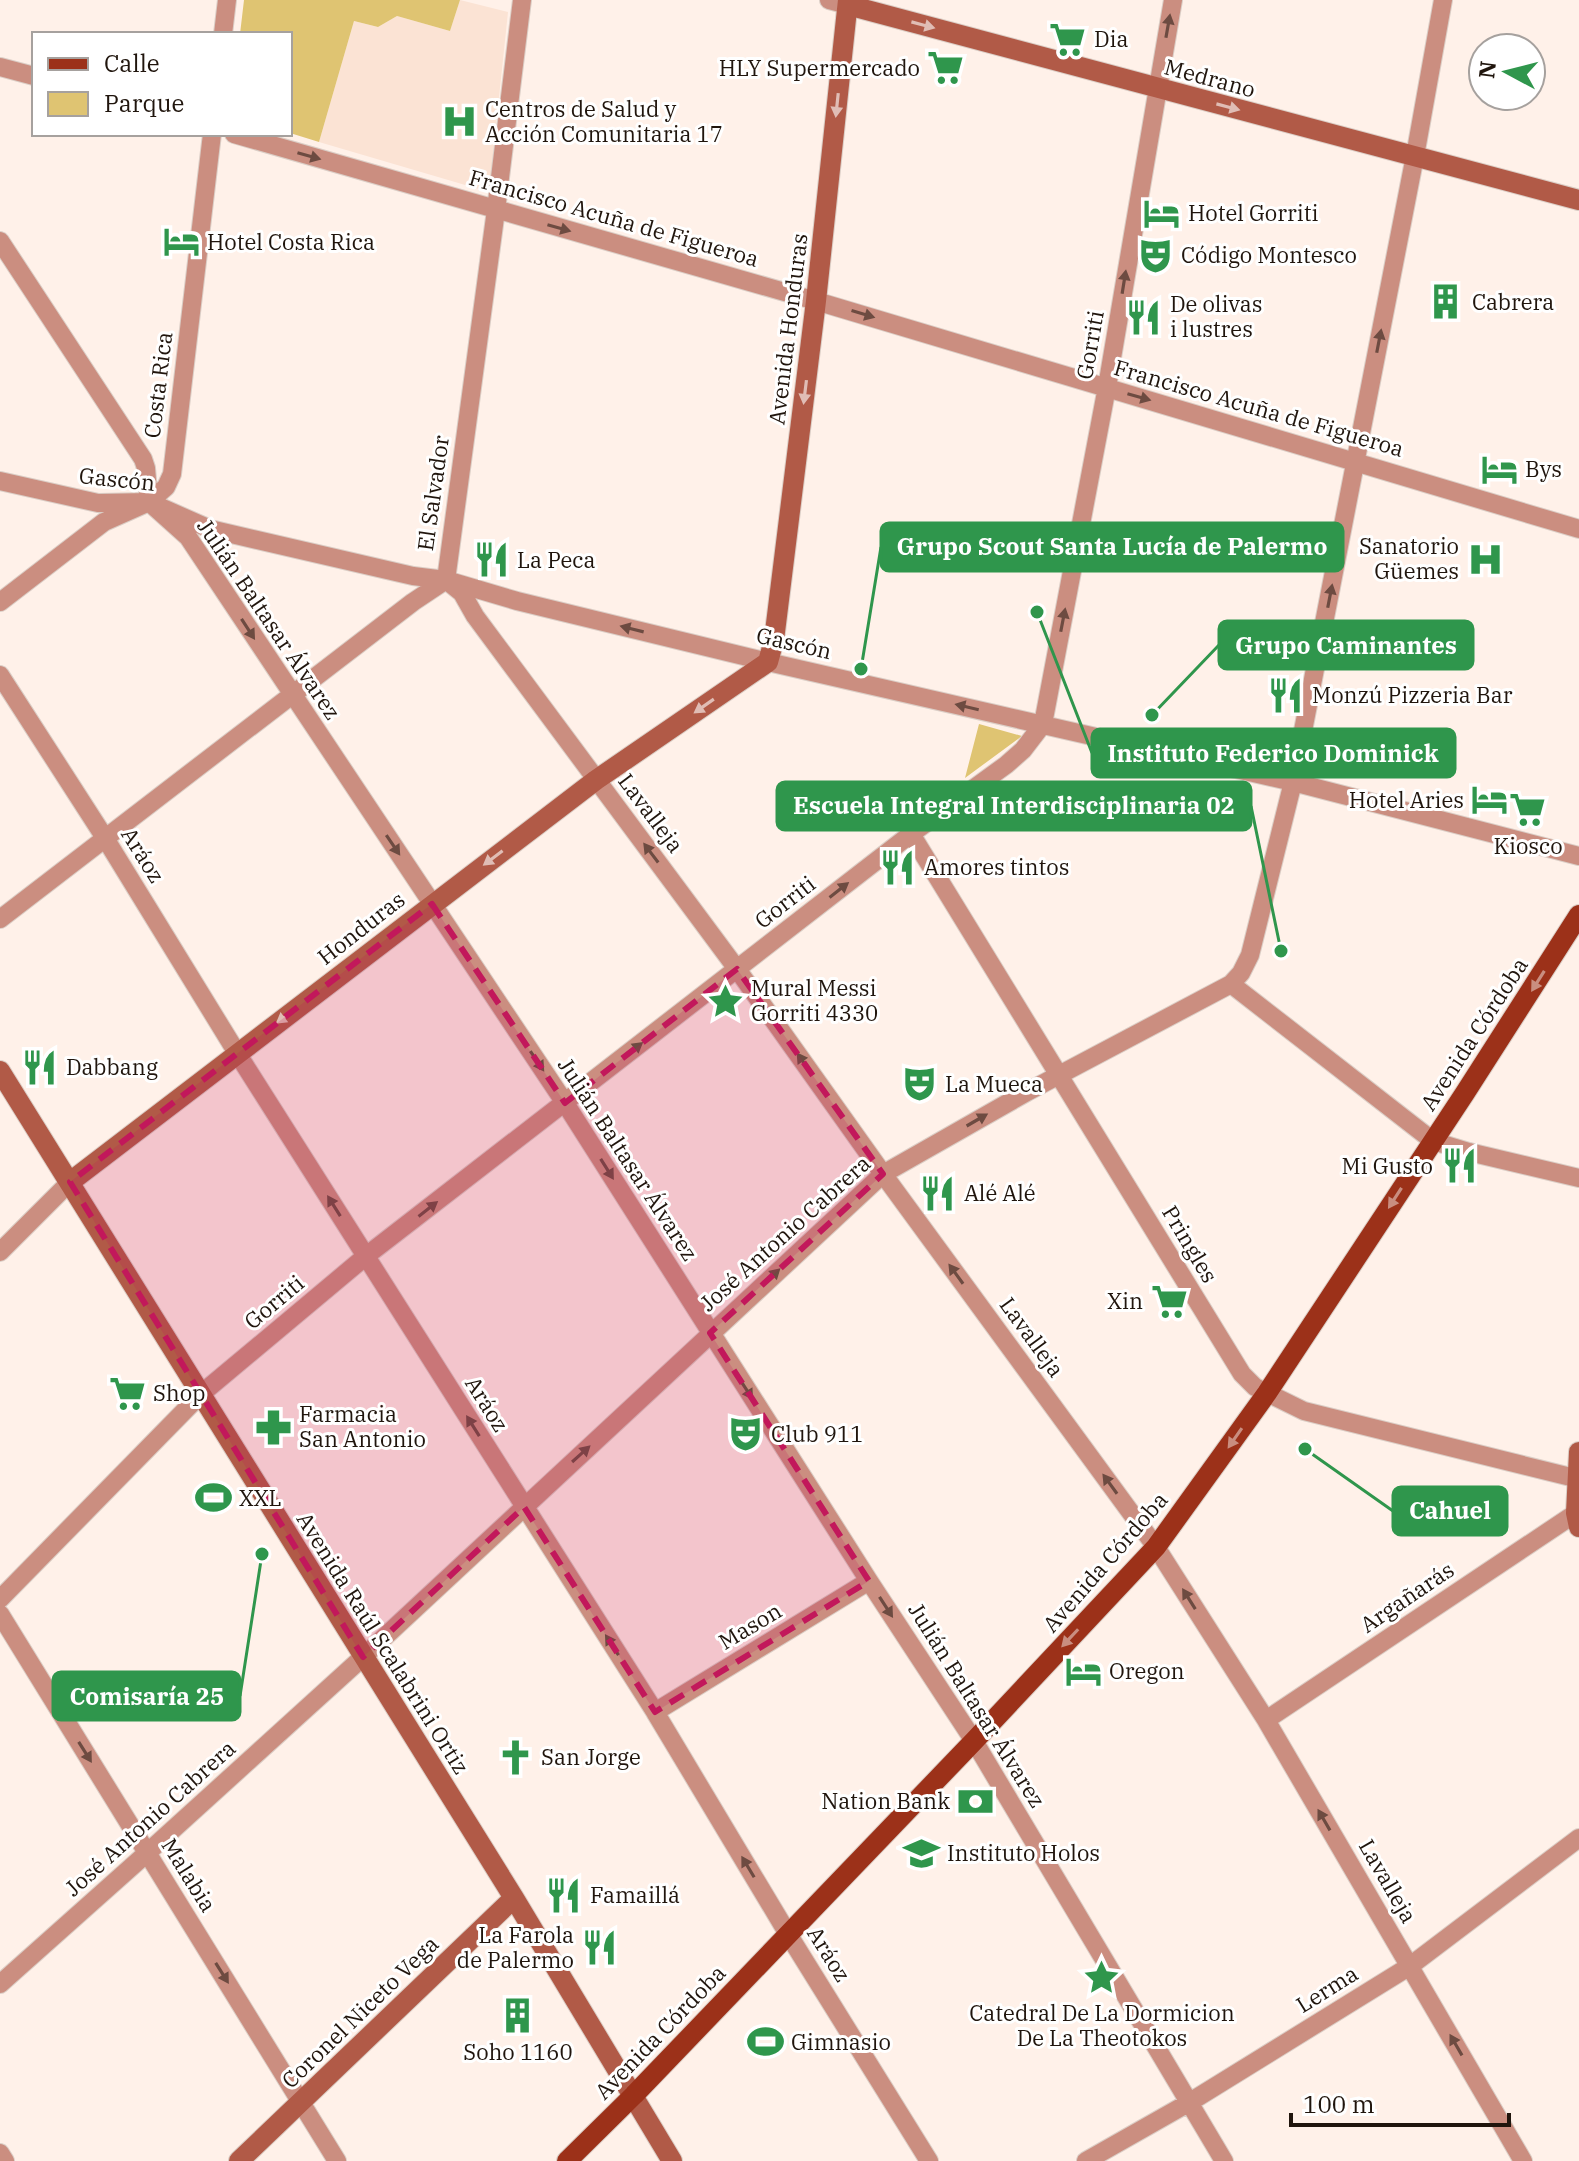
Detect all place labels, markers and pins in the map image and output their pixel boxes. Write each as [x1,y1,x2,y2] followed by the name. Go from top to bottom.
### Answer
[1049,20,1087,58] supermarket icon: Dia
[1094,24,1128,53] place label: Dia
[927,49,965,87] supermarket icon: HLY Supermercado
[719,53,920,82] place label: HLY Supermercado
[485,94,723,148] place label: Centros de Salud y Acción Comunitaria 17
[440,103,478,141] hospital icon: Centros de Salud y Acción Comunitaria 17
[1143,194,1181,232] hotel icon: Hotel Gorriti
[1188,198,1318,227] place label: Hotel Gorriti
[162,223,200,261] hotel icon: Hotel Costa Rica
[207,227,375,256] place label: Hotel Costa Rica
[1136,236,1174,274] theatre icon: Código Montesco
[1181,240,1357,269] place label: Código Montesco
[1427,283,1465,321] building icon: Cabrera
[1472,287,1554,316] place label: Cabrera
[1170,289,1263,343] place label: De olivas i lustres
[1125,298,1163,336] restaurant icon: De olivas i lustres
[1480,450,1518,488] hotel icon: Bys
[1525,454,1562,483] place label: Bys
[881,523,1343,571] callout: Grupo Scout Santa Lucía de Palermo
[1359,531,1459,585] place label: Sanatorio Güemes
[1466,540,1504,578] hospital icon: Sanatorio Güemes
[472,541,510,579] restaurant icon: La Peca
[517,545,596,574] place label: La Peca
[1219,621,1473,669] callout: Grupo Caminantes
[1267,676,1305,714] restaurant icon: Monzú Pizzeria Bar
[1312,680,1513,709] place label: Monzú Pizzeria Bar
[1092,729,1455,777] callout: Instituto Federico Dominick
[1471,781,1509,819] hotel icon: Hotel Aries
[777,782,1251,830] callout: Escuela Integral Interdisciplinaria 02
[1349,785,1464,814] place label: Hotel Aries
[1509,791,1547,829] supermarket icon: Kiosco
[1493,831,1563,860] place label: Kiosco
[879,848,917,886] restaurant icon: Amores tintos
[924,852,1070,881] place label: Amores tintos
[751,973,878,1027] place label: Mural Messi Gorriti 4330
[706,982,744,1020] place icon: Mural Messi Gorriti 4330
[21,1048,59,1086] restaurant icon: Dabbang
[66,1052,158,1081] place label: Dabbang
[900,1065,938,1103] theatre icon: La Mueca
[945,1069,1043,1098] place label: La Mueca
[1440,1147,1478,1185] restaurant icon: Mi Gusto
[1342,1151,1433,1180] place label: Mi Gusto
[919,1174,957,1212] restaurant icon: Alé Alé
[964,1178,1036,1207] place label: Alé Alé
[1150,1282,1188,1320] supermarket icon: Xin
[1107,1286,1143,1315] place label: Xin
[108,1374,146,1412] supermarket icon: Shop
[153,1378,206,1407] place label: Shop
[299,1399,426,1453] place label: Farmacia San Antonio
[254,1408,292,1446] pharmacy icon: Farmacia San Antonio
[726,1415,764,1453] theatre icon: Club 911
[771,1419,863,1448] place label: Club 911
[194,1479,232,1517] sports icon: XXL
[239,1483,282,1512] place label: XXL
[1393,1487,1507,1535] callout: Cahuel
[1064,1652,1102,1690] hotel icon: Oregon
[1109,1656,1185,1685] place label: Oregon
[53,1672,240,1720] callout: Comisaría 25
[496,1738,534,1776] church icon: San Jorge
[541,1742,641,1771] place label: San Jorge
[957,1782,995,1820] bank icon: Nation Bank
[821,1786,950,1815] place label: Nation Bank
[902,1834,940,1872] school or university icon: Instituto Holos
[947,1838,1100,1867] place label: Instituto Holos
[545,1876,583,1914] restaurant icon: Famaillá
[590,1880,680,1909] place label: Famaillá
[457,1920,574,1974] place label: La Farola de Palermo
[581,1929,619,1967] restaurant icon: La Farola de Palermo
[1083,1958,1121,1996] place icon: Catedral De La Dormicion De La Theotokos
[499,1997,537,2035] building icon: Soho 1160
[969,1998,1235,2052] place label: Catedral De La Dormicion De La Theotokos
[746,2023,784,2061] sports icon: Gimnasio
[791,2027,891,2056] place label: Gimnasio
[463,2037,573,2066] place label: Soho 1160

